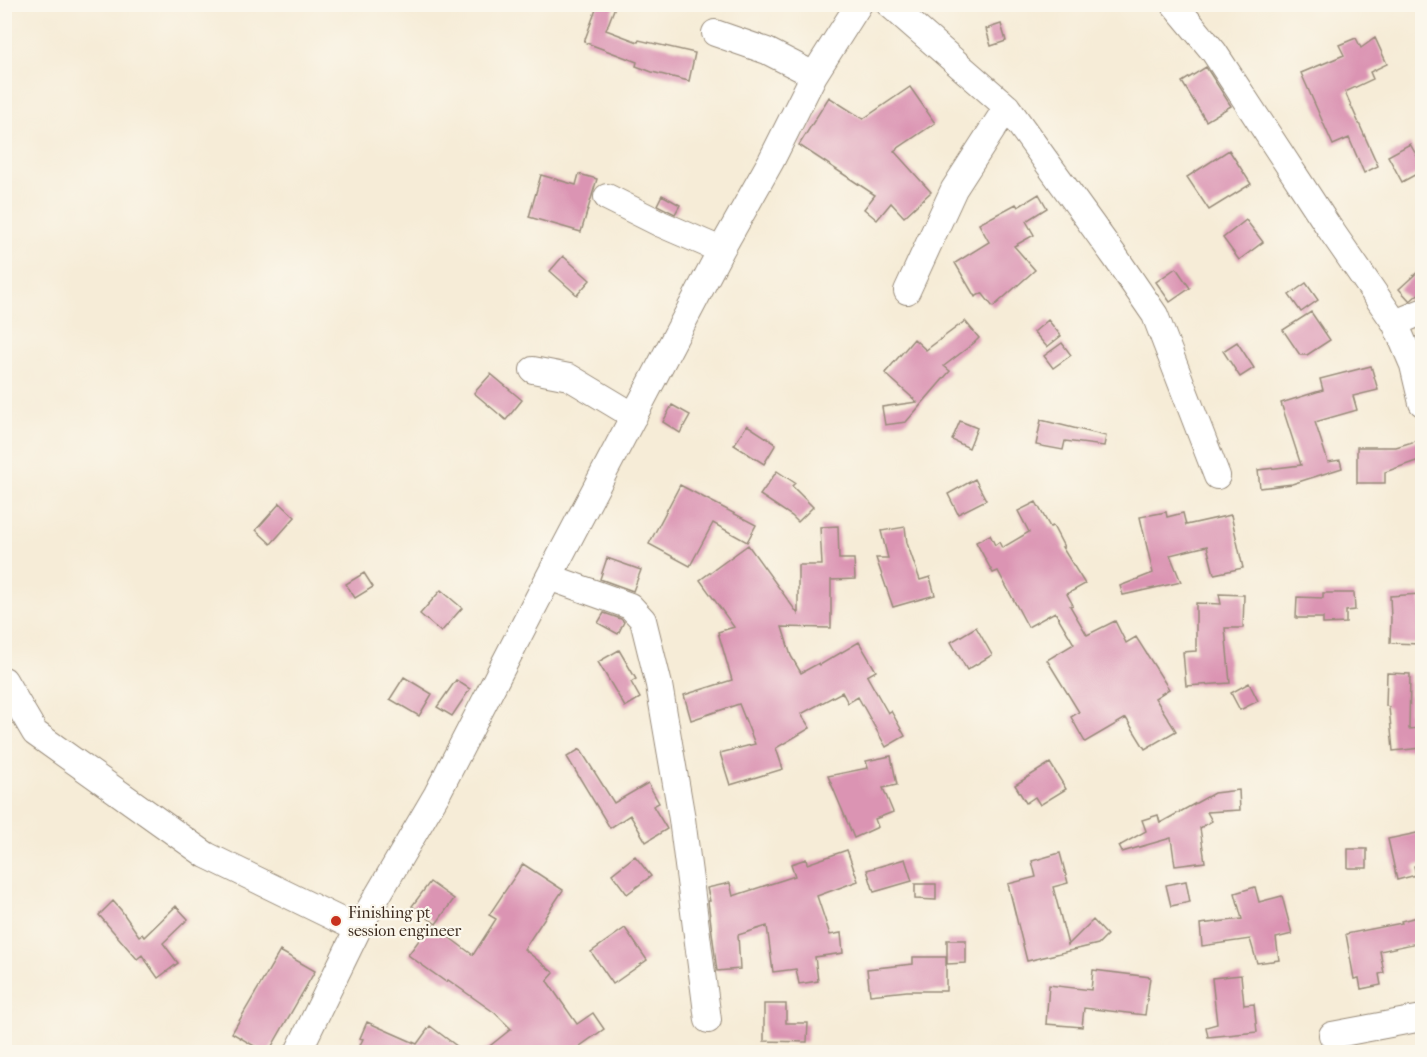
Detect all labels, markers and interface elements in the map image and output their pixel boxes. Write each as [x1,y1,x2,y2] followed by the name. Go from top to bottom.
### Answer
[348,903,462,940] place label: Finishing pt session engineer
[329,914,343,928] marker: Finishing pt session engineer

